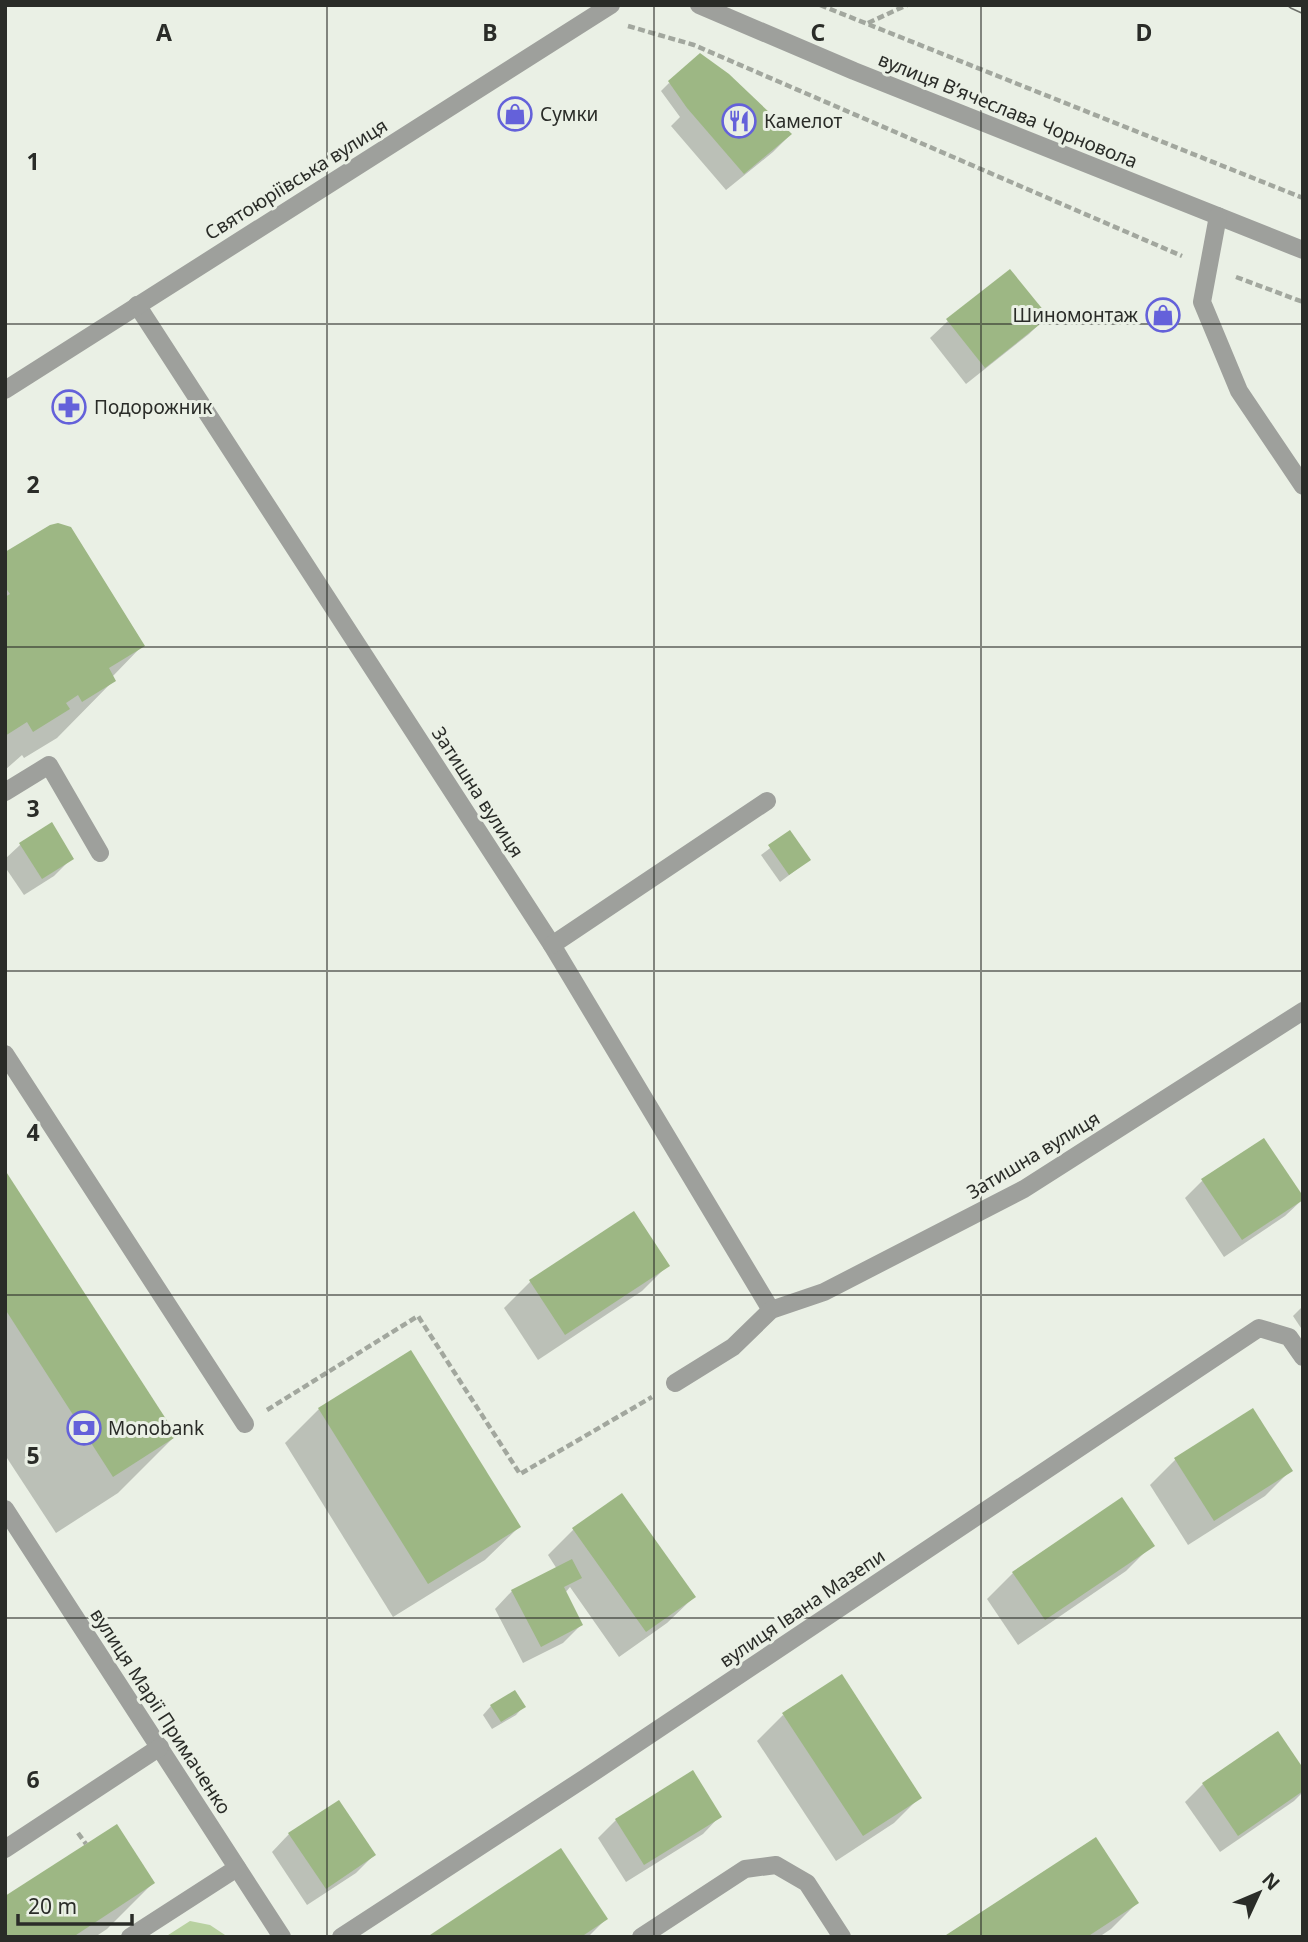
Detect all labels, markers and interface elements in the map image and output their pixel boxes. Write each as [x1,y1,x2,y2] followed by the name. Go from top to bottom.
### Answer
[156,16,172,48] text: A
[482,16,498,48] text: B
[811,16,826,48] text: C
[1136,16,1152,48] text: D
[874,46,1142,174] street label: вулиця Вʼячеслава Чорновола
[496,95,534,133] shop icon: Сумки
[540,101,598,127] place label: Сумки
[720,102,758,140] restaurant icon: Камелот
[764,108,843,134] place label: Камелот
[200,112,392,246] street label: Святоюріївська вулиця
[26,145,40,177] text: 1
[1144,296,1182,334] shop icon: Шиномонтаж
[1013,302,1139,328] place label: Шиномонтаж
[50,388,88,426] pharmacy icon: Подорожник
[94,394,212,420] place label: Подорожник
[26,468,40,500] text: 2
[426,722,530,862] street label: Затишна вулиця
[26,792,40,824] text: 3
[962,1105,1104,1205] street label: Затишна вулиця
[26,1116,40,1148] text: 4
[65,1409,103,1447] bank icon: Monobank
[108,1415,204,1441] place label: Monobank
[26,1439,40,1471] text: 5
[714,1543,890,1673] street label: вулиця Івана Мазепи
[85,1603,237,1819] street label: вулиця Марії Примаченко
[26,1763,40,1795] text: 6
[1224,1858,1294,1928] north arrow
[1257,1867,1286,1896] text: N
[18,1882,131,1926] scale bar
[28,1892,77,1920] text: 20 m

